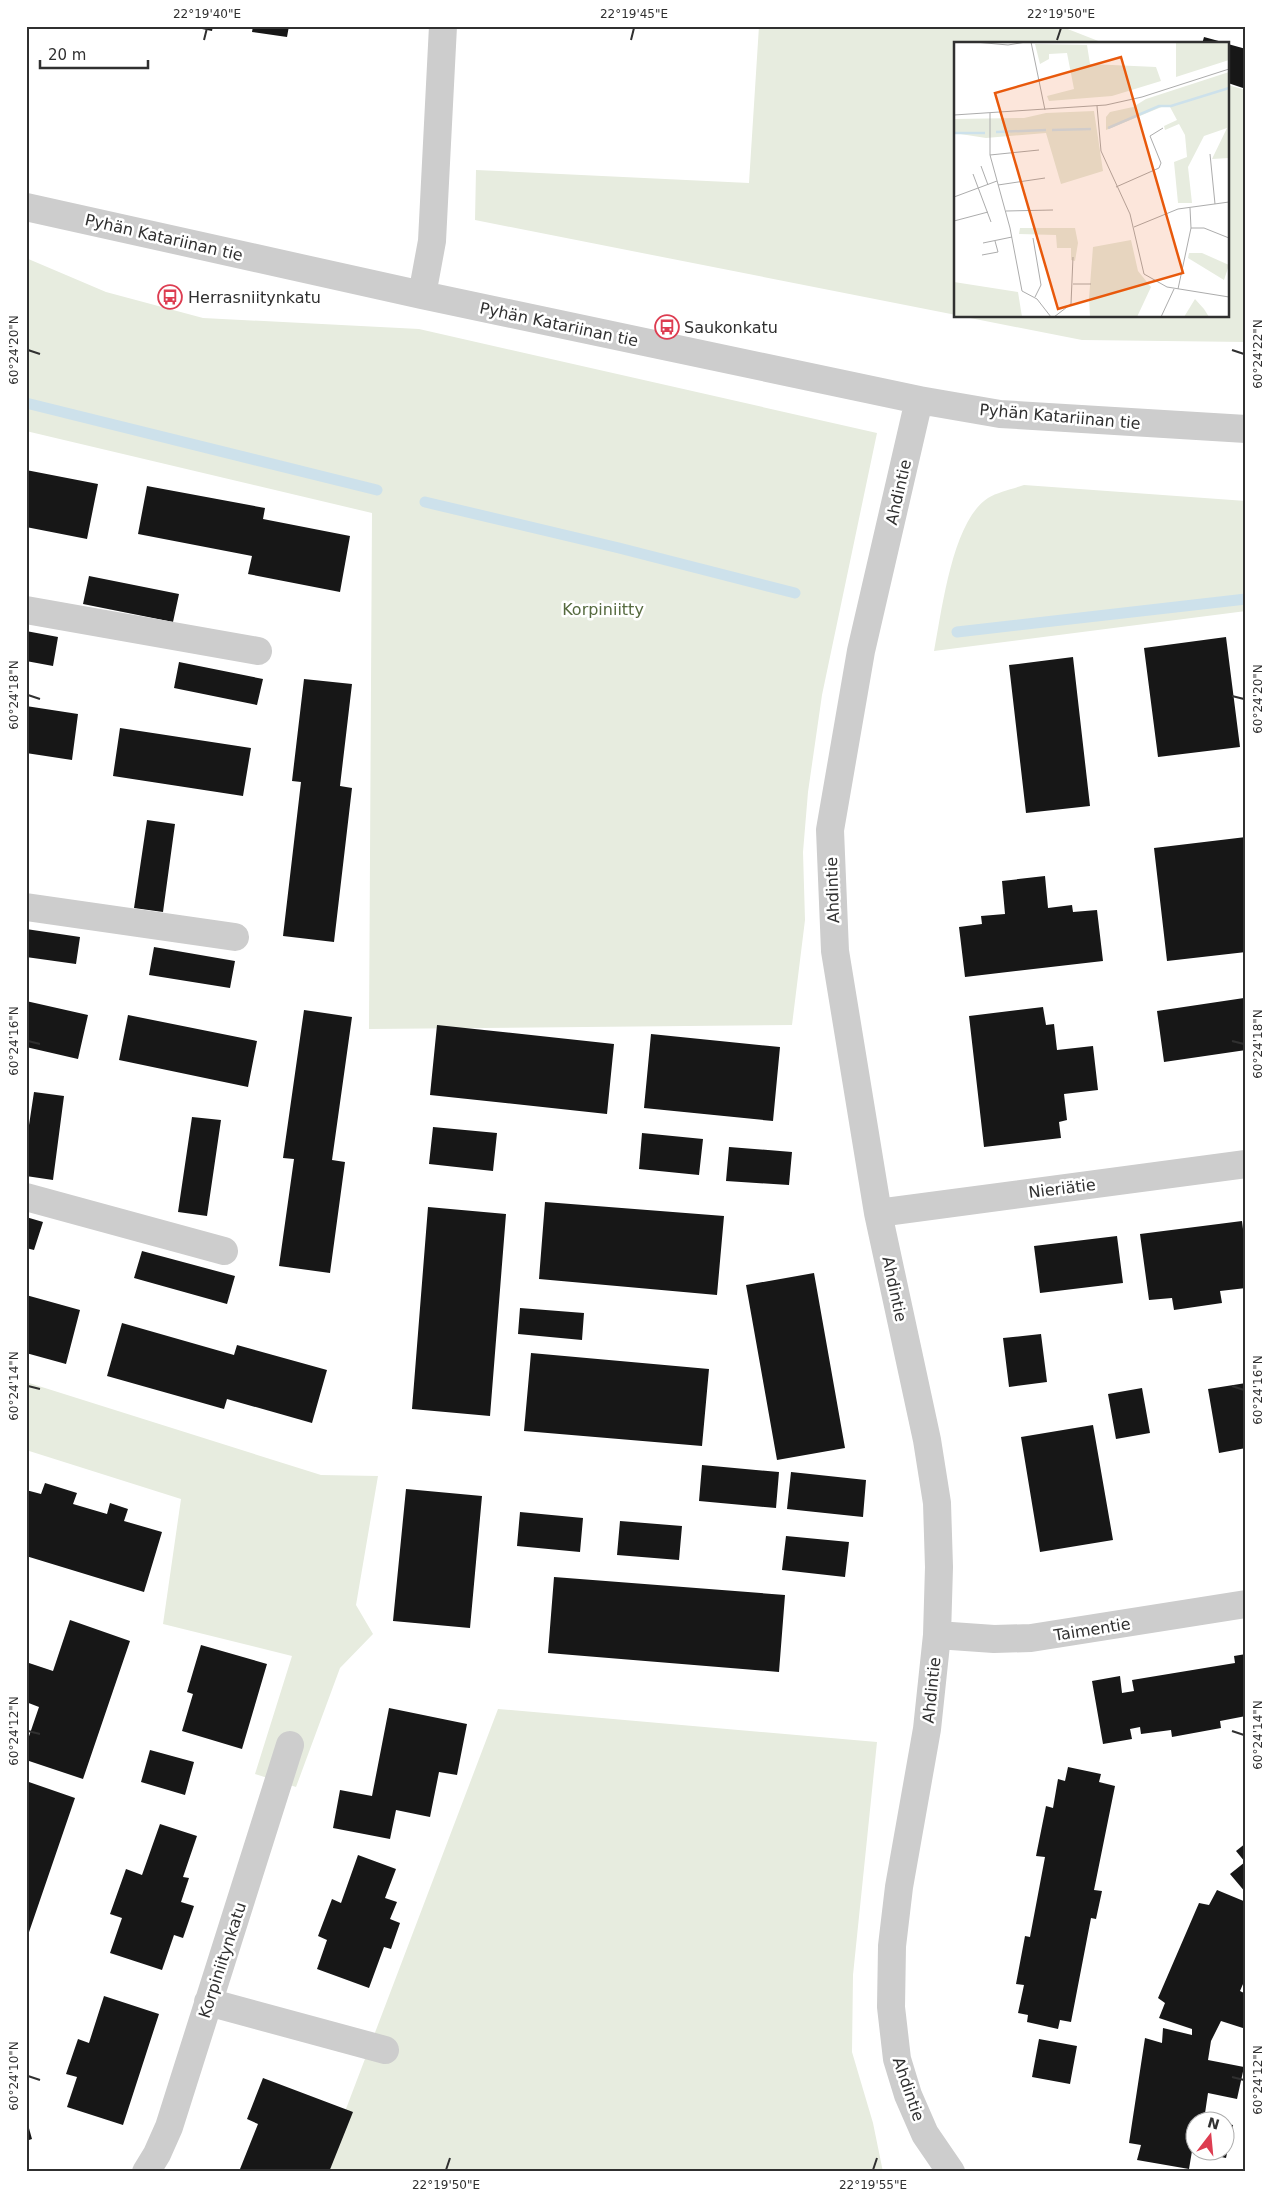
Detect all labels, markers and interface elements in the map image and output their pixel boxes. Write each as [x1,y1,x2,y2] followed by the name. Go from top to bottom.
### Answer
[173,7,241,21] text: 22°19'40"E
[600,7,668,21] text: 22°19'45"E
[1027,7,1095,21] text: 22°19'50"E
[40,38,148,70] scale bar
[954,42,1230,318] inset map
[48,46,86,64] text: 20 m
[83,210,245,265] street label: Pyhän Katariinan tie
[157,284,183,310] bus stop icon: Herrasniitynkatu
[188,288,321,307] place label: Herrasniitynkatu
[478,298,640,351] street label: Pyhän Katariinan tie
[654,314,680,340] bus stop icon: Saukonkatu
[7,315,21,385] text: 60°24'20"N
[684,318,778,337] place label: Saukonkatu
[1251,319,1265,389] text: 60°24'22"N
[979,400,1141,433] street label: Pyhän Katariinan tie
[882,458,915,527] street label: Ahdintie
[562,600,644,619] park label: Korpiniitty
[7,660,21,730] text: 60°24'18"N
[1251,664,1265,734] text: 60°24'20"N
[822,856,843,923] street label: Ahdintie
[7,1006,21,1076] text: 60°24'16"N
[1251,1009,1265,1079] text: 60°24'18"N
[1027,1175,1097,1202] street label: Nieriätie
[878,1255,911,1324] street label: Ahdintie
[7,1351,21,1421] text: 60°24'14"N
[1251,1355,1265,1425] text: 60°24'16"N
[1051,1614,1132,1645] street label: Taimentie
[919,1656,944,1724] street label: Ahdintie
[7,1696,21,1766] text: 60°24'12"N
[1251,1700,1265,1770] text: 60°24'14"N
[195,1900,250,2021] street label: Korpiniitynkatu
[7,2041,21,2111] text: 60°24'10"N
[1251,2045,1265,2115] text: 60°24'12"N
[889,2055,928,2124] street label: Ahdintie
[1184,2110,1234,2160] north arrow
[1206,2114,1221,2133] text: N
[412,2178,480,2192] text: 22°19'50"E
[839,2178,907,2192] text: 22°19'55"E

